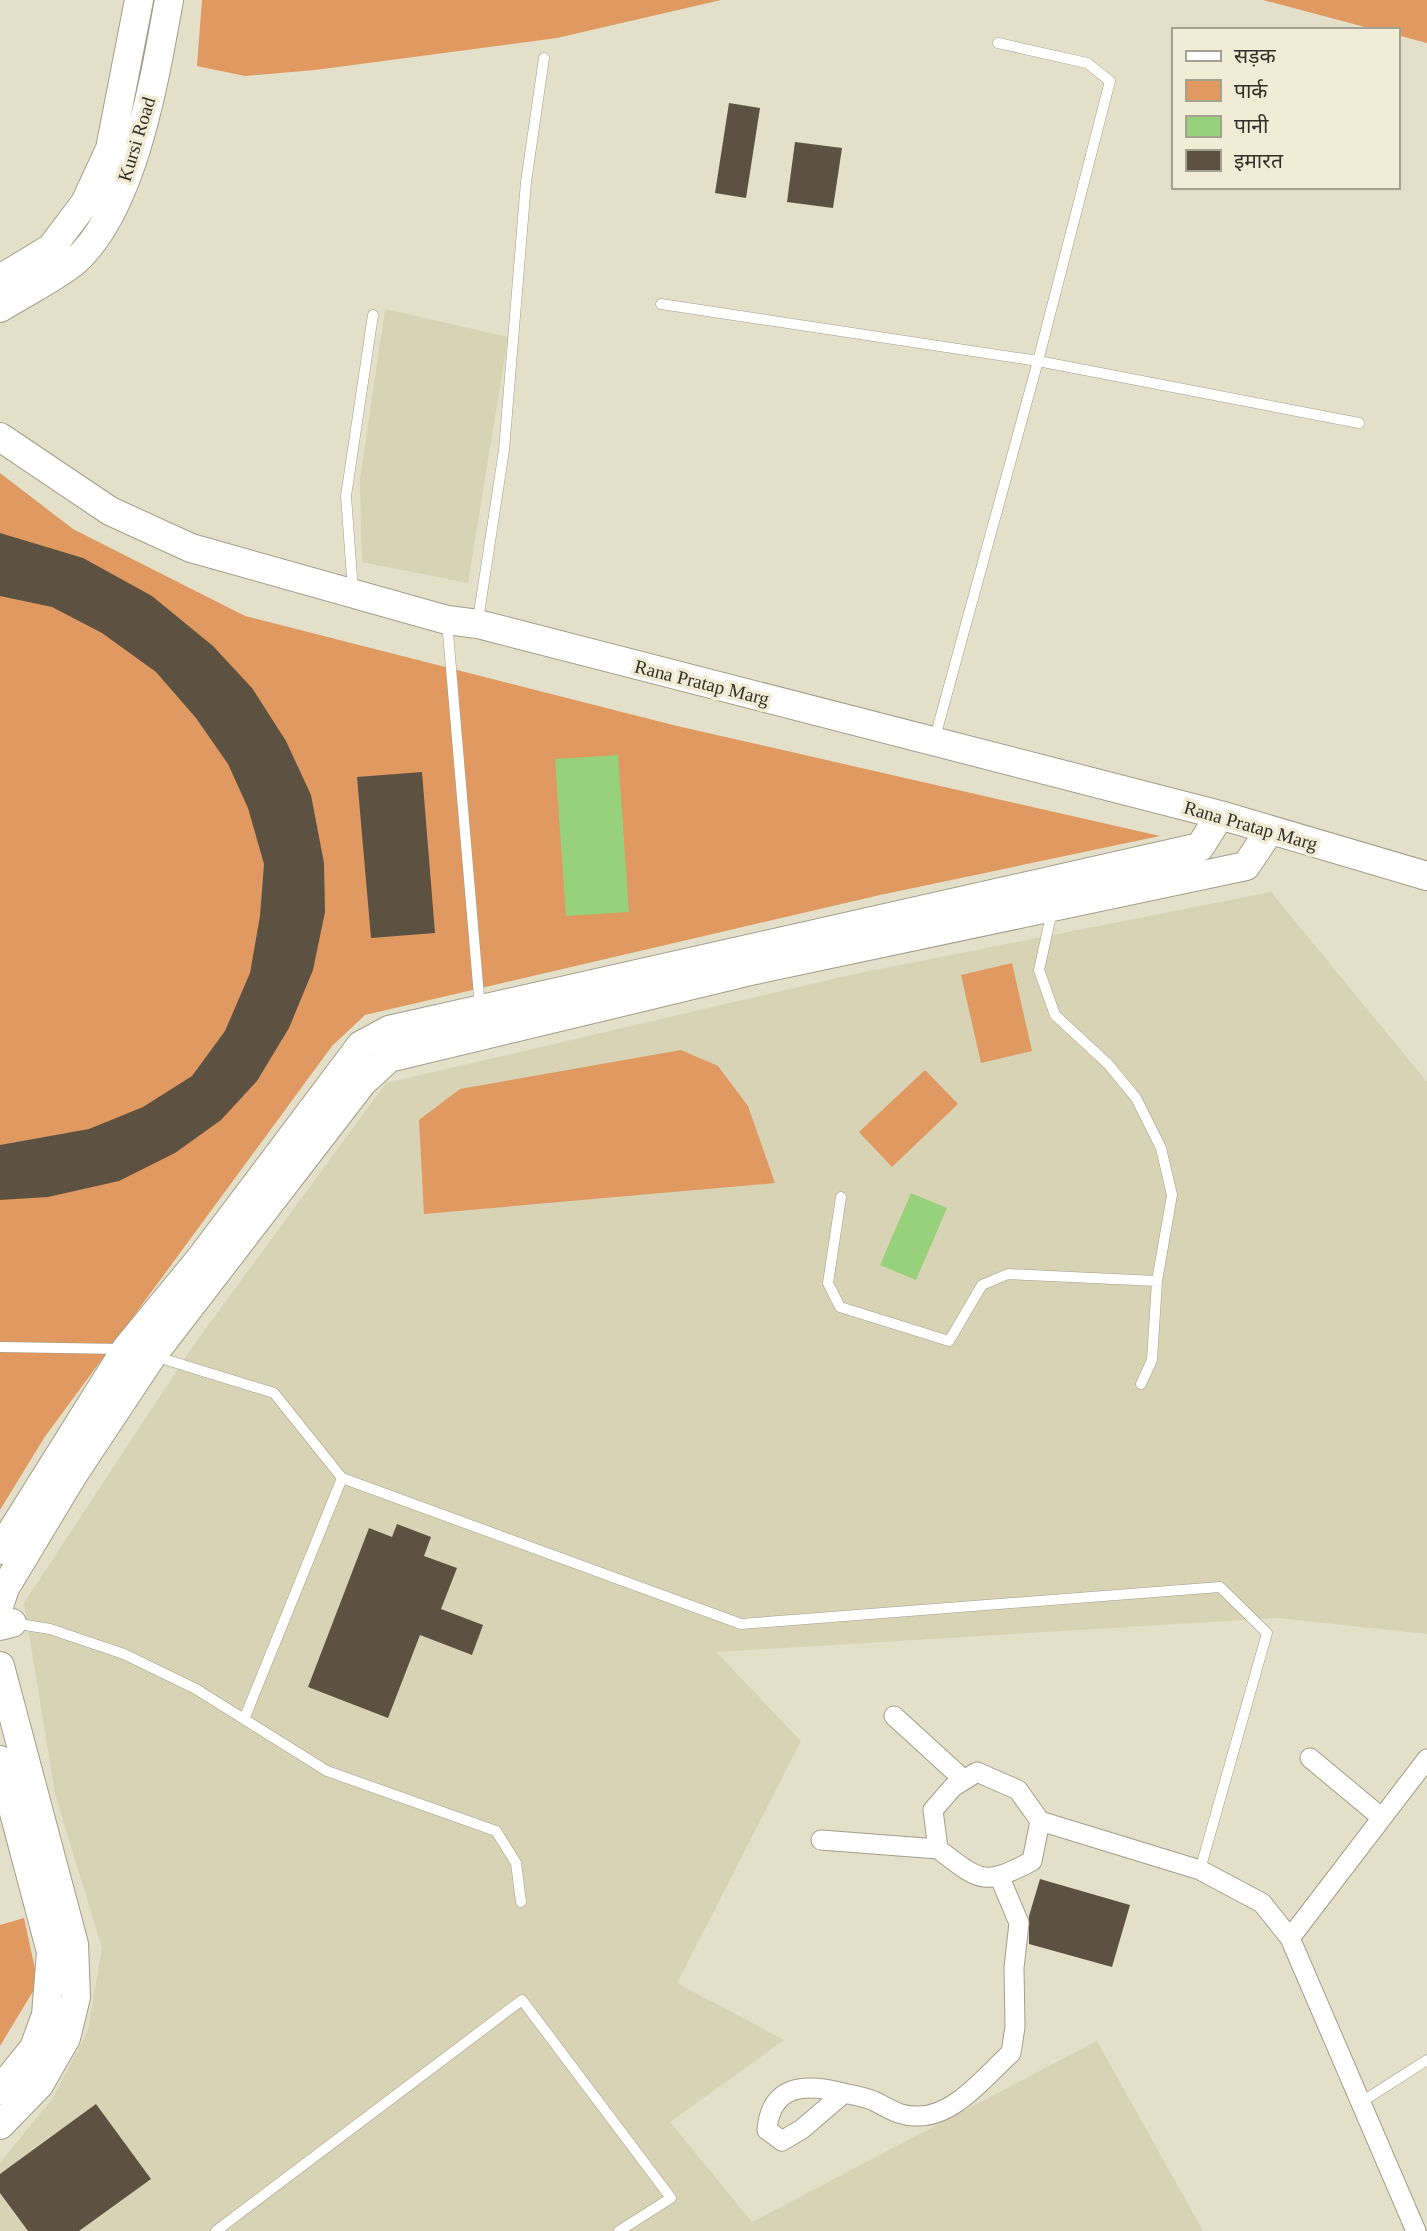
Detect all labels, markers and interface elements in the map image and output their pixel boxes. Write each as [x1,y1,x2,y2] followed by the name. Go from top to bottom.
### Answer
[1172,28,1399,189] legend
[1234,44,1276,68] text: सड़क
[1234,79,1268,103] text: पार्क
[114,94,159,184] street label: Kursi Road
[1234,114,1269,138] text: पानी
[1234,149,1284,173] text: इमारत
[632,656,772,709] street label: Rana Pratap Marg
[1182,796,1321,855] street label: Rana Pratap Marg

